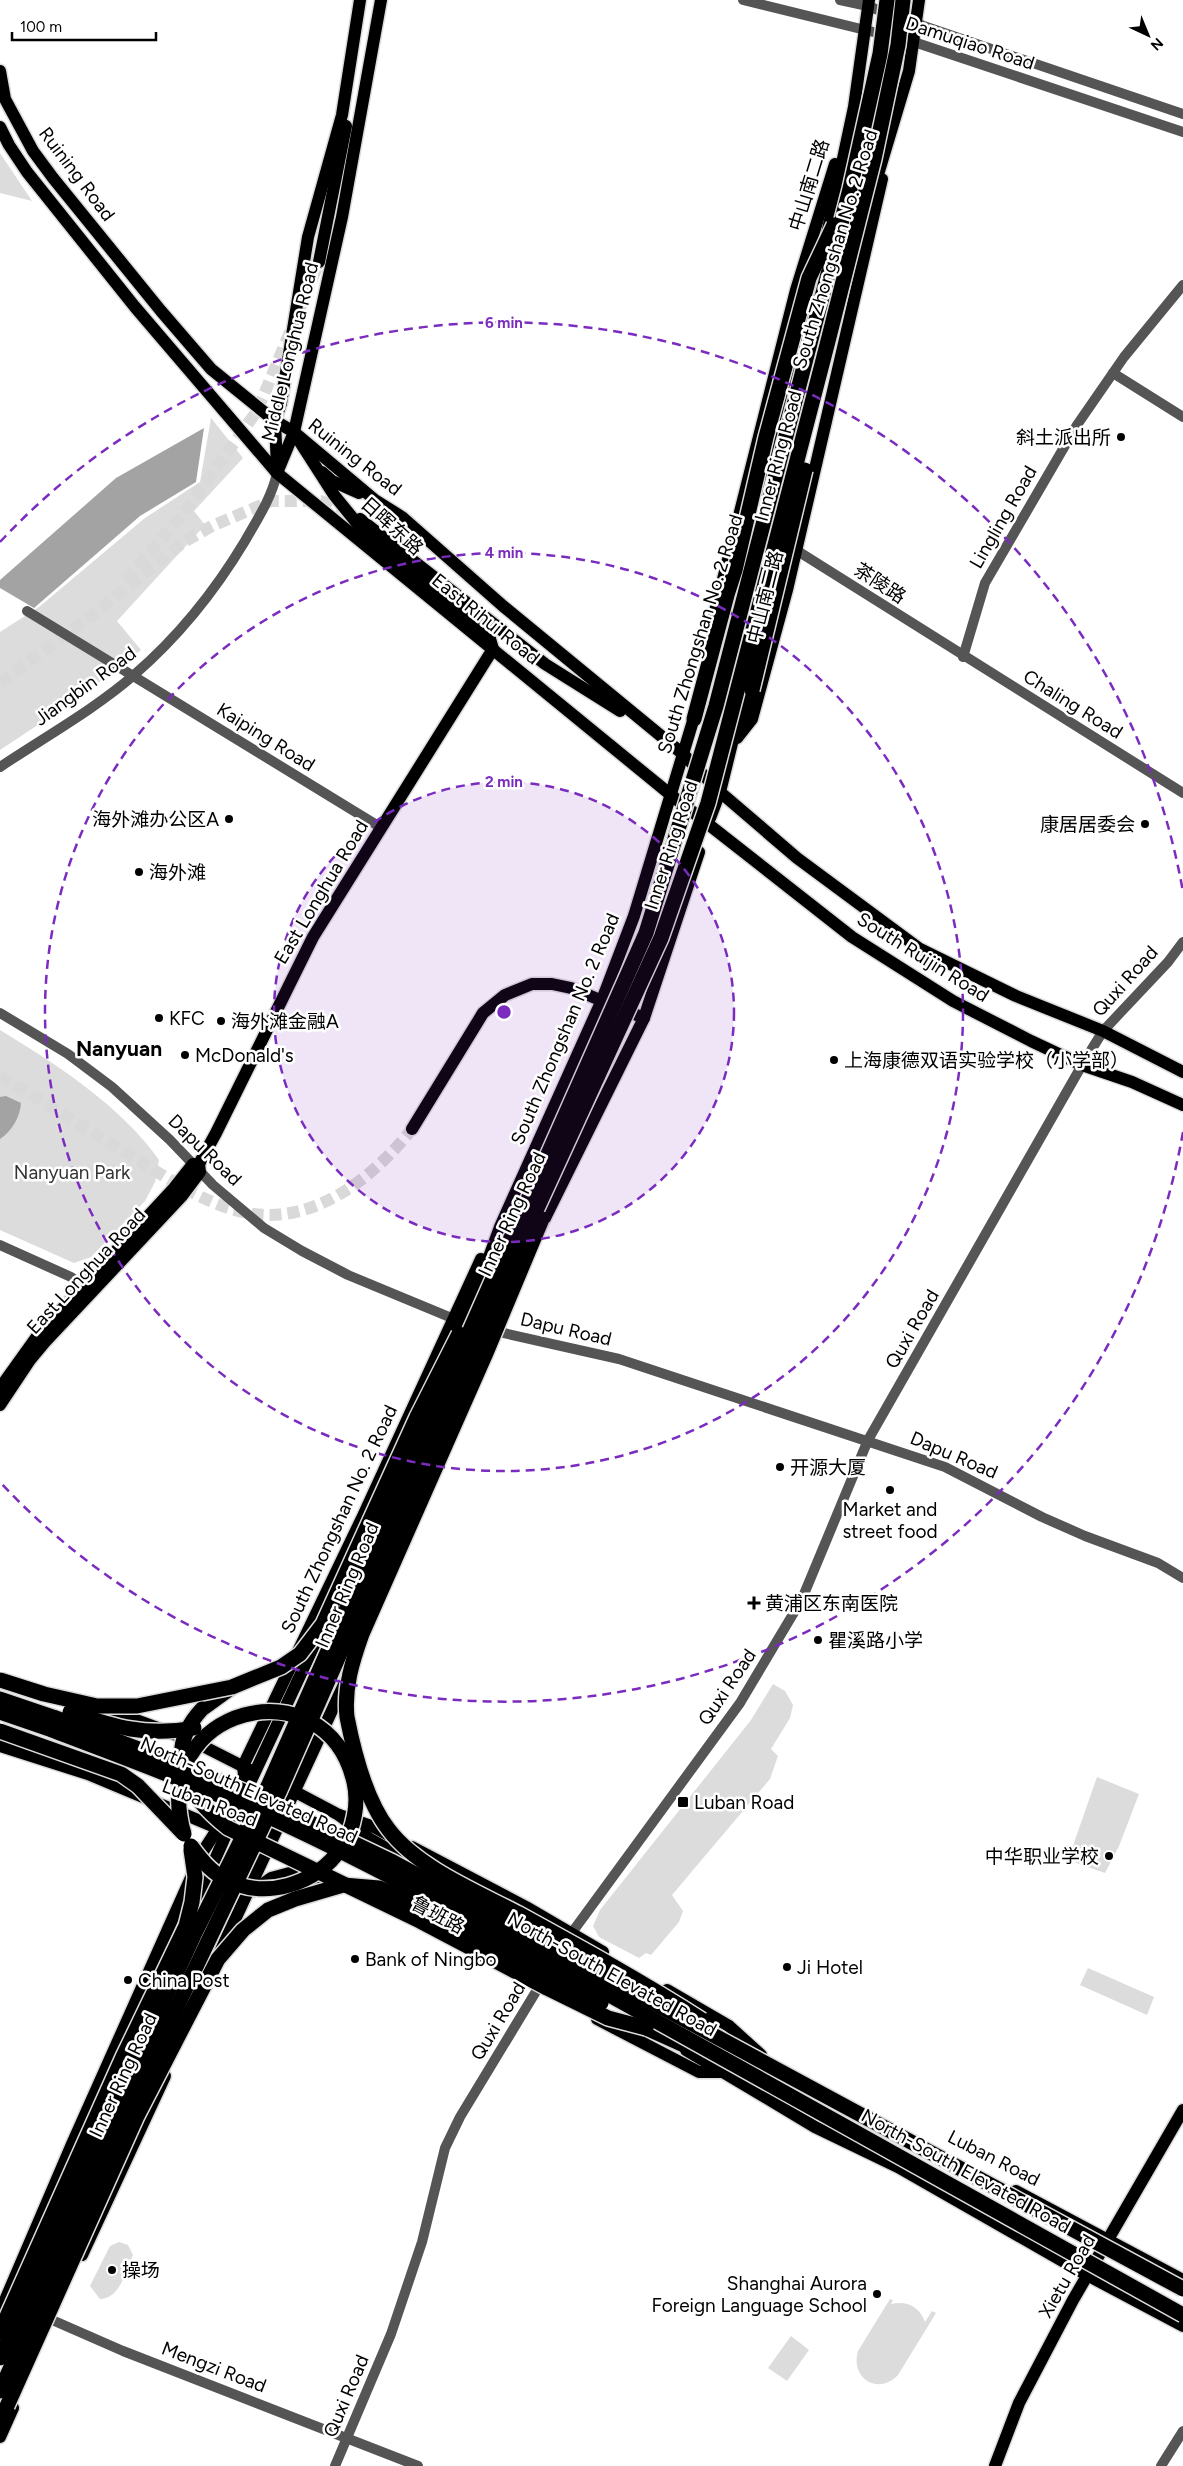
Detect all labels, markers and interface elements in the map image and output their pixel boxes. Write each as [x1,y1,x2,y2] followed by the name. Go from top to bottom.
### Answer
[12,10,156,42] scale bar
[1123,10,1173,60] north arrow
[903,11,1037,75] street label: Damuqiao Road
[20,18,62,36] text: 100 m
[1147,34,1166,54] text: N
[34,122,120,226] street label: Ruining Road
[788,126,882,372] street label: South Zhongshan No. 2 Road
[784,136,834,234] street label: 中山南二路
[257,260,323,444] street label: Middle Longhua Road
[485,314,523,332] text: 6 min
[750,388,806,524] street label: Inner Ring Road
[304,413,406,501] street label: Ruining Road
[1016,426,1111,449] place label: 斜土派出所
[1115,431,1127,443] marker: 斜土派出所
[964,462,1042,572] street label: Lingling Road
[356,492,428,560] street label: 日晖东路
[653,511,747,757] street label: South Zhongshan No. 2 Road
[485,544,523,562] text: 4 min
[742,548,788,646] street label: 中山南二路
[850,558,910,608] street label: 茶陵路
[427,569,545,669] street label: East Rihui Road
[30,641,140,731] street label: Jiangbin Road
[1019,664,1127,744] street label: Chaling Road
[213,698,319,776] street label: Kaiping Road
[485,773,523,791] text: 2 min
[639,778,703,912] street label: Inner Ring Road
[92,808,219,831] place label: 海外滩办公区A
[223,813,235,825] marker: 海外滩办公区A
[1040,813,1135,836] place label: 康居居委会
[269,816,373,968] street label: East Longhua Road
[1139,818,1151,830] marker: 康居居委会
[149,861,206,884] place label: 海外滩
[133,866,145,878] marker: 海外滩
[853,907,993,1007] street label: South Ruijin Road
[506,910,624,1148] street label: South Zhongshan No. 2 Road
[1087,941,1163,1021] street label: Quxi Road
[495,1003,513,1021] centre of rings
[169,1007,205,1030] place label: KFC
[231,1010,339,1033] place label: 海外滩金融A
[153,1012,165,1024] marker: KFC
[215,1015,227,1027] marker: 海外滩金融A
[76,1036,162,1061] district label: Nanyuan
[195,1044,294,1067] place label: McDonald's
[179,1049,191,1061] marker: McDonald's
[844,1049,1129,1072] place label: 上海康德双语实验学校（小学部）
[828,1054,840,1066] marker: 上海康德双语实验学校（小学部）
[164,1109,246,1191] street label: Dapu Road
[473,1148,551,1280] street label: Inner Ring Road
[14,1161,131,1184] park label: Nanyuan Park
[22,1203,150,1339] street label: East Longhua Road
[880,1285,944,1373] street label: Quxi Road
[518,1307,614,1351] street label: Dapu Road
[276,1401,402,1637] street label: South Zhongshan No. 2 Road
[907,1426,1001,1484] street label: Dapu Road
[790,1456,866,1479] place label: 开源大厦
[774,1461,786,1473] marker: 开源大厦
[884,1484,896,1496] marker: Market and street food
[842,1498,938,1543] place label: Market and street food
[310,1519,384,1651] street label: Inner Ring Road
[765,1592,898,1615] place label: 黄浦区东南医院
[747,1596,761,1610] marker: 黄浦区东南医院
[828,1629,923,1652] place label: 瞿溪路小学
[812,1634,824,1646] marker: 瞿溪路小学
[693,1644,761,1730] street label: Quxi Road
[137,1732,361,1848] street label: North-South Elevated Road
[159,1774,261,1832] street label: Luban Road
[694,1791,794,1814] place label: Luban Road
[676,1795,690,1809] marker: Luban Road
[985,1845,1099,1868] place label: 中华职业学校
[1103,1850,1115,1862] marker: 中华职业学校
[407,1891,469,1939] street label: 鲁班路
[503,1907,721,2041] street label: North-South Elevated Road
[365,1948,497,1971] place label: Bank of Ningbo
[349,1953,361,1965] marker: Bank of Ningbo
[797,1956,863,1979] place label: Ji Hotel
[781,1961,793,1973] marker: Ji Hotel
[138,1969,230,1992] place label: China Post
[122,1974,134,1986] marker: China Post
[466,1978,530,2064] street label: Quxi Road
[84,2009,162,2141] street label: Inner Ring Road
[857,2104,1075,2238] street label: North-South Elevated Road
[944,2125,1044,2191] street label: Luban Road
[1034,2230,1100,2322] street label: Xietu Road
[122,2259,160,2282] place label: 操场
[106,2264,118,2276] marker: 操场
[652,2272,867,2317] place label: Shanghai Aurora Foreign Language School
[871,2288,883,2300] marker: Shanghai Aurora Foreign Language School
[158,2336,270,2398] street label: Mengzi Road
[318,2351,374,2441] street label: Quxi Road

